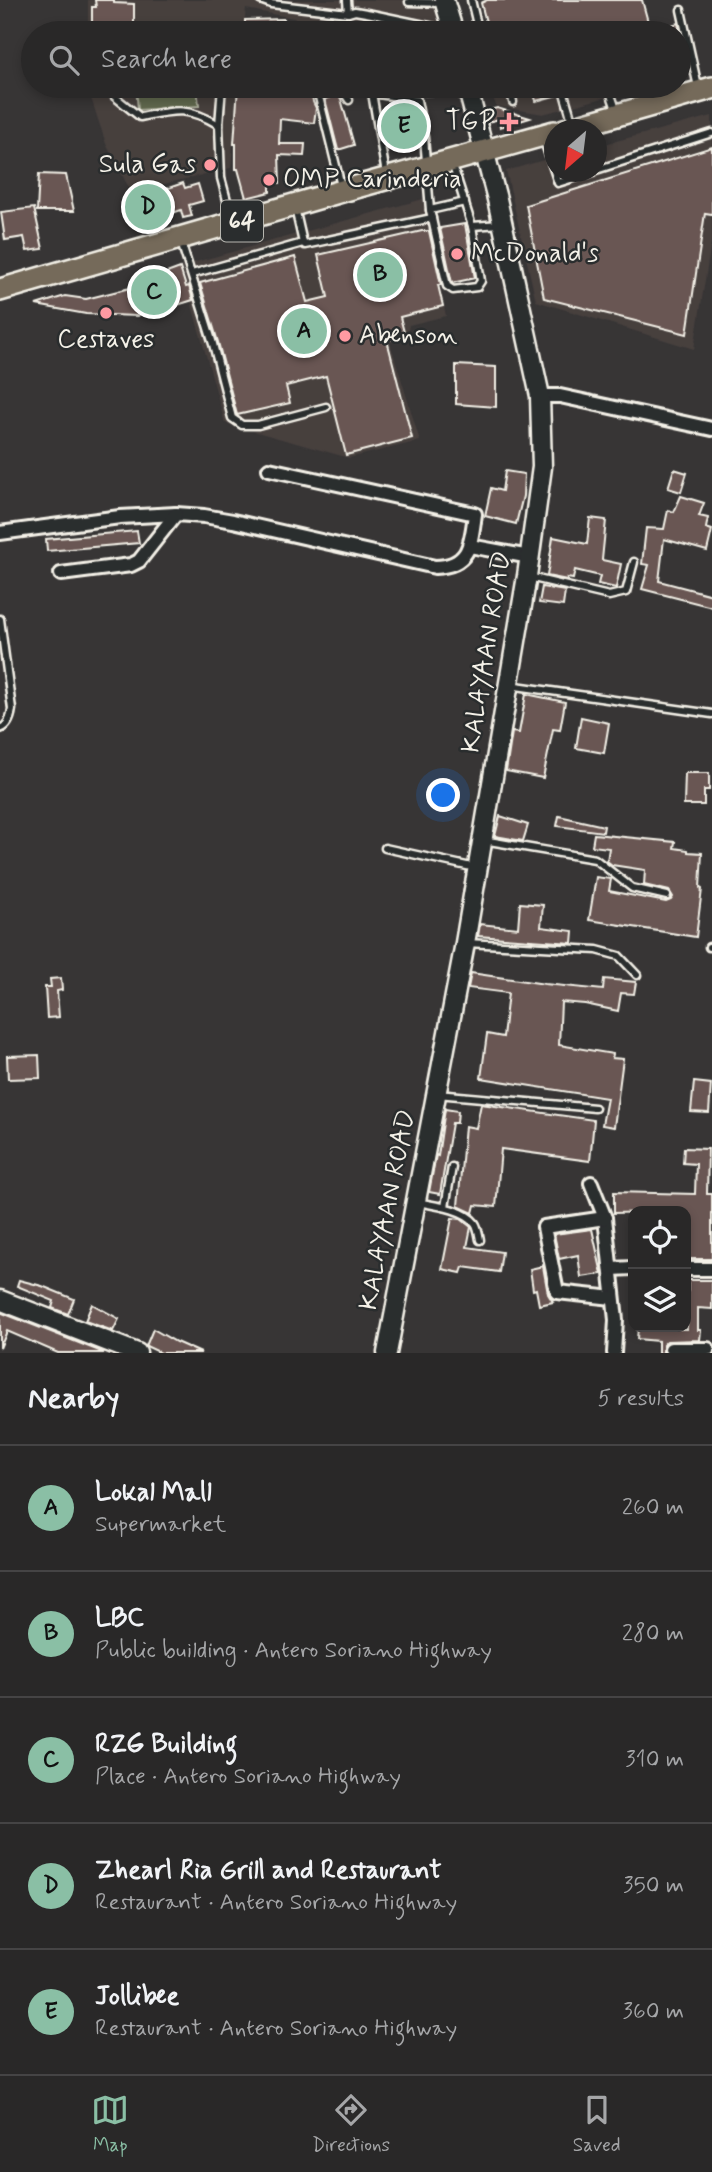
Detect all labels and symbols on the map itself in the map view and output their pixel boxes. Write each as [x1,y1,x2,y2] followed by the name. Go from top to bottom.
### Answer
[381,100,427,152] pin: E
[446,105,495,139] place label: TGP
[501,114,517,130] marker: TGP
[544,119,607,182] north arrow
[99,148,196,182] place label: Sula Gas
[202,157,218,173] marker: Sula Gas
[283,163,462,197] place label: OMP Carinderia
[261,172,277,188] marker: OMP Carinderia
[125,181,171,233] pin: D
[221,201,263,242] road number: 64
[471,237,599,271] place label: McDonald's
[449,246,465,262] marker: McDonald's
[357,249,403,301] pin: B
[131,266,177,318] pin: C
[98,305,114,321] marker: Cestaves
[281,305,327,357] pin: A
[359,319,457,353] place label: Abenson
[57,323,155,357] place label: Cestaves
[337,328,353,344] marker: Abenson
[454,549,520,755] street label: KALAYAAN ROAD
[426,778,460,812] your location
[352,1107,424,1313] street label: KALAYAAN ROAD

